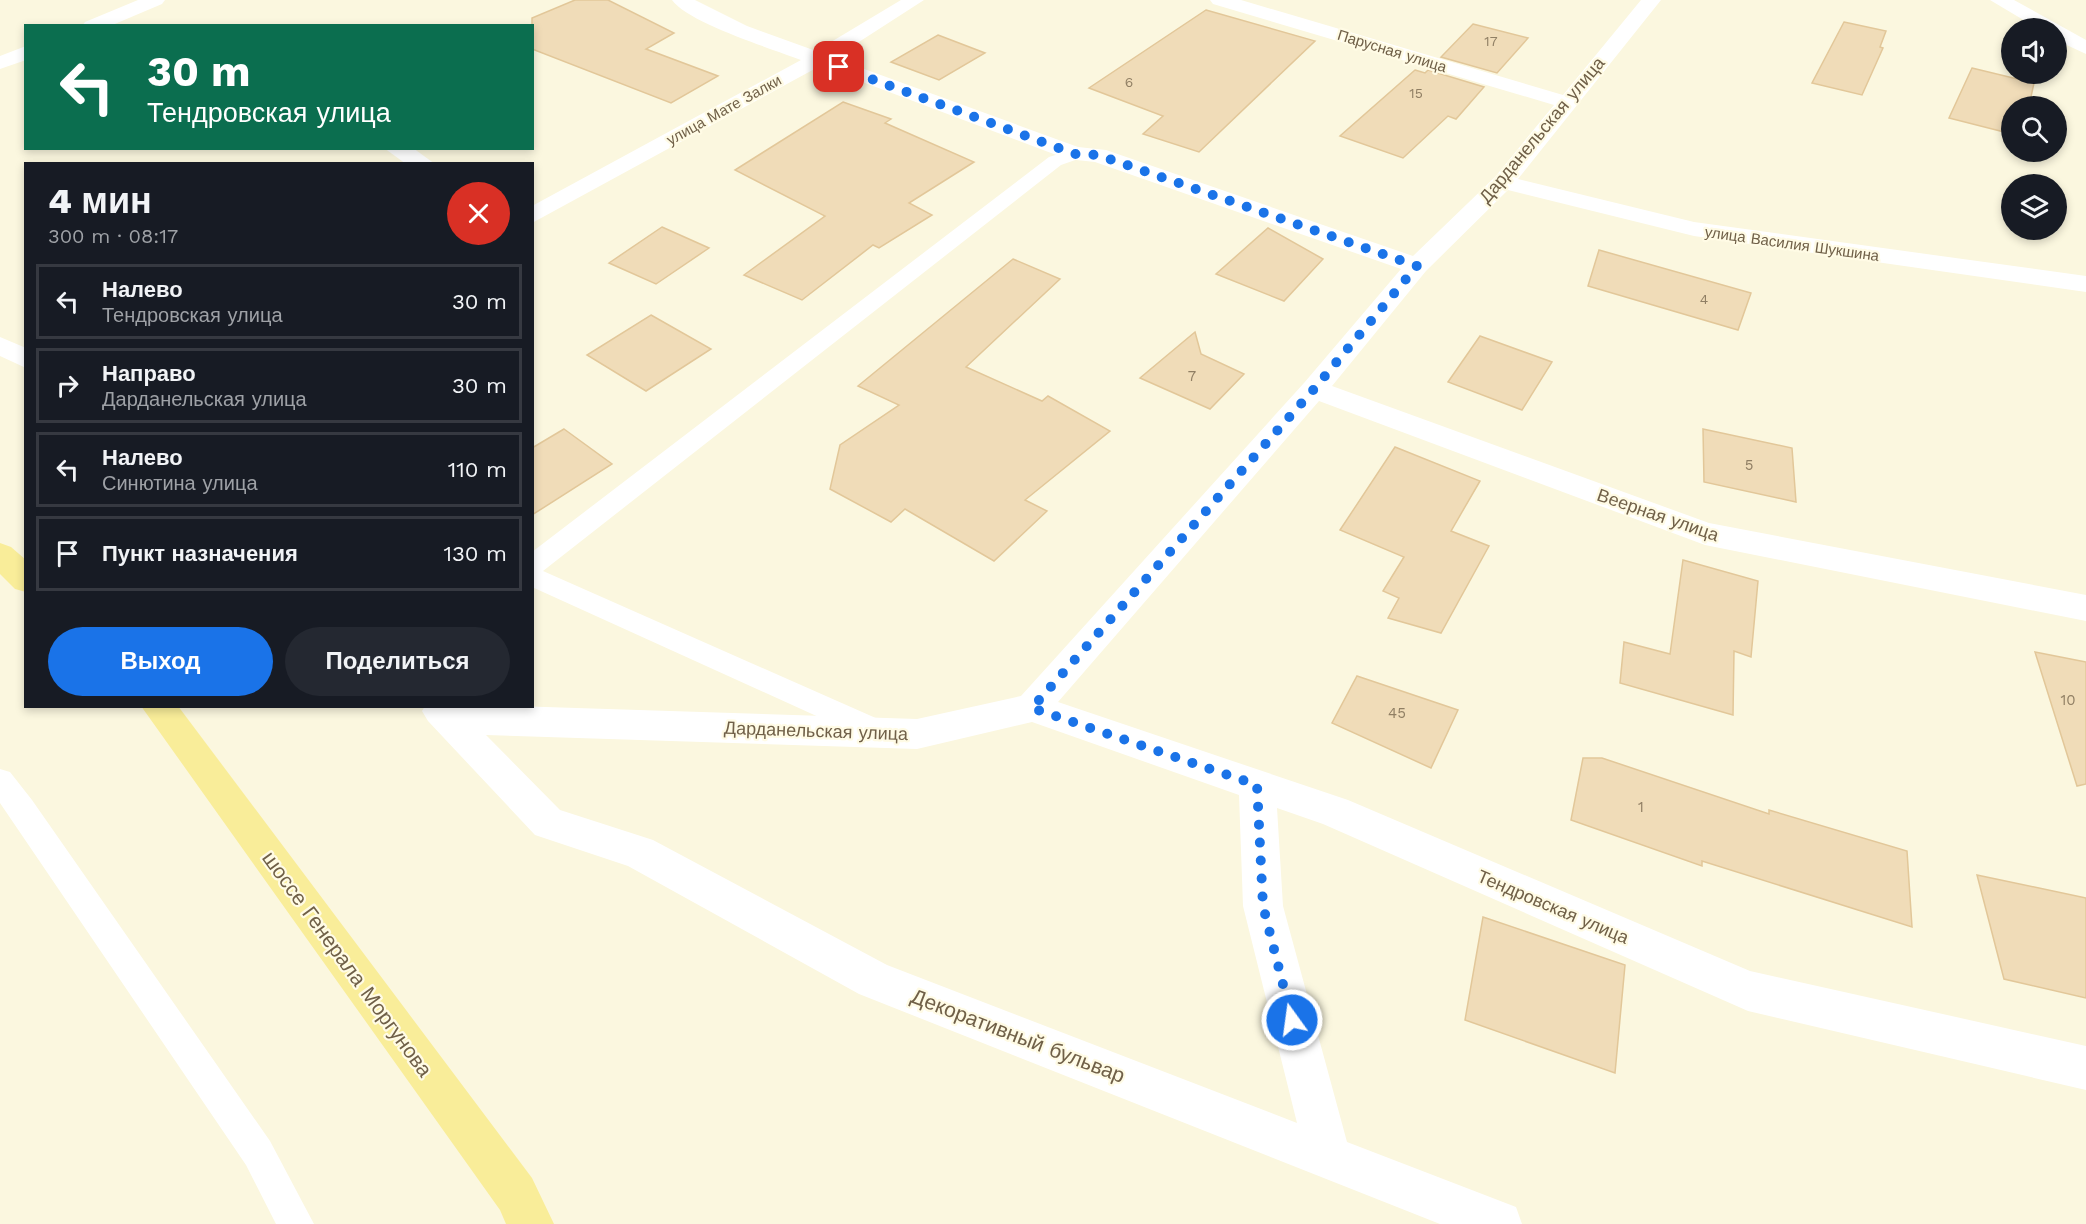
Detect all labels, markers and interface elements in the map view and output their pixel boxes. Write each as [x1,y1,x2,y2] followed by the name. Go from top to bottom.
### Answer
[2001,18,2067,240] map controls
[2001,18,2067,84] button: sound
[1335,26,1449,76] street label: Парусная улица
[1484,33,1498,49] house number: 17
[813,41,864,92] pin
[147,47,251,96] text: 30 m
[48,48,126,126] icon: left
[822,50,855,83] icon: arrive
[1474,52,1609,207] street label: Дарданельская улица
[664,71,784,149] street label: улица Мате Залки
[1125,74,1133,90] house number: 6
[1409,85,1423,101] house number: 15
[2001,96,2067,162] button: search
[147,97,391,129] text: Тендровская улица
[2001,174,2067,240] button: layers
[48,180,152,222] text: 4 мин
[447,182,510,245] button: close
[1704,223,1881,265] street label: улица Василия Шукшина
[48,224,178,248] text: 300 m · 08:17
[102,277,183,302] text: Налево
[51,285,84,318] icon: left
[452,289,507,314] text: 30 m
[1700,291,1708,307] house number: 4
[102,303,283,327] text: Тендровская улица
[102,361,196,386] text: Направо
[1188,367,1196,385] house number: 7
[51,369,84,402] icon: right
[452,373,507,398] text: 30 m
[102,387,307,411] text: Дарданельская улица
[102,445,183,470] text: Налево
[51,453,84,486] icon: left
[1745,456,1753,474] house number: 5
[448,457,507,482] text: 110 m
[102,471,258,495] text: Синютина улица
[1595,484,1723,546] street label: Веерная улица
[51,537,84,570] icon: arrive
[102,541,298,566] text: Пункт назначения
[443,541,507,566] text: 130 m
[48,627,273,696] button: Выход
[285,627,510,696] button: Поделиться
[2060,691,2076,709] house number: 10
[1388,704,1406,722] house number: 45
[724,717,909,744] street label: Дарданельская улица
[1638,798,1644,816] house number: 1
[257,846,438,1082] street label: шоссе Генерала Моргунова
[1474,865,1633,948] street label: Тендровская улица
[908,983,1129,1088] street label: Декоративный бульвар
[1260,988,1324,1052] position arrow

